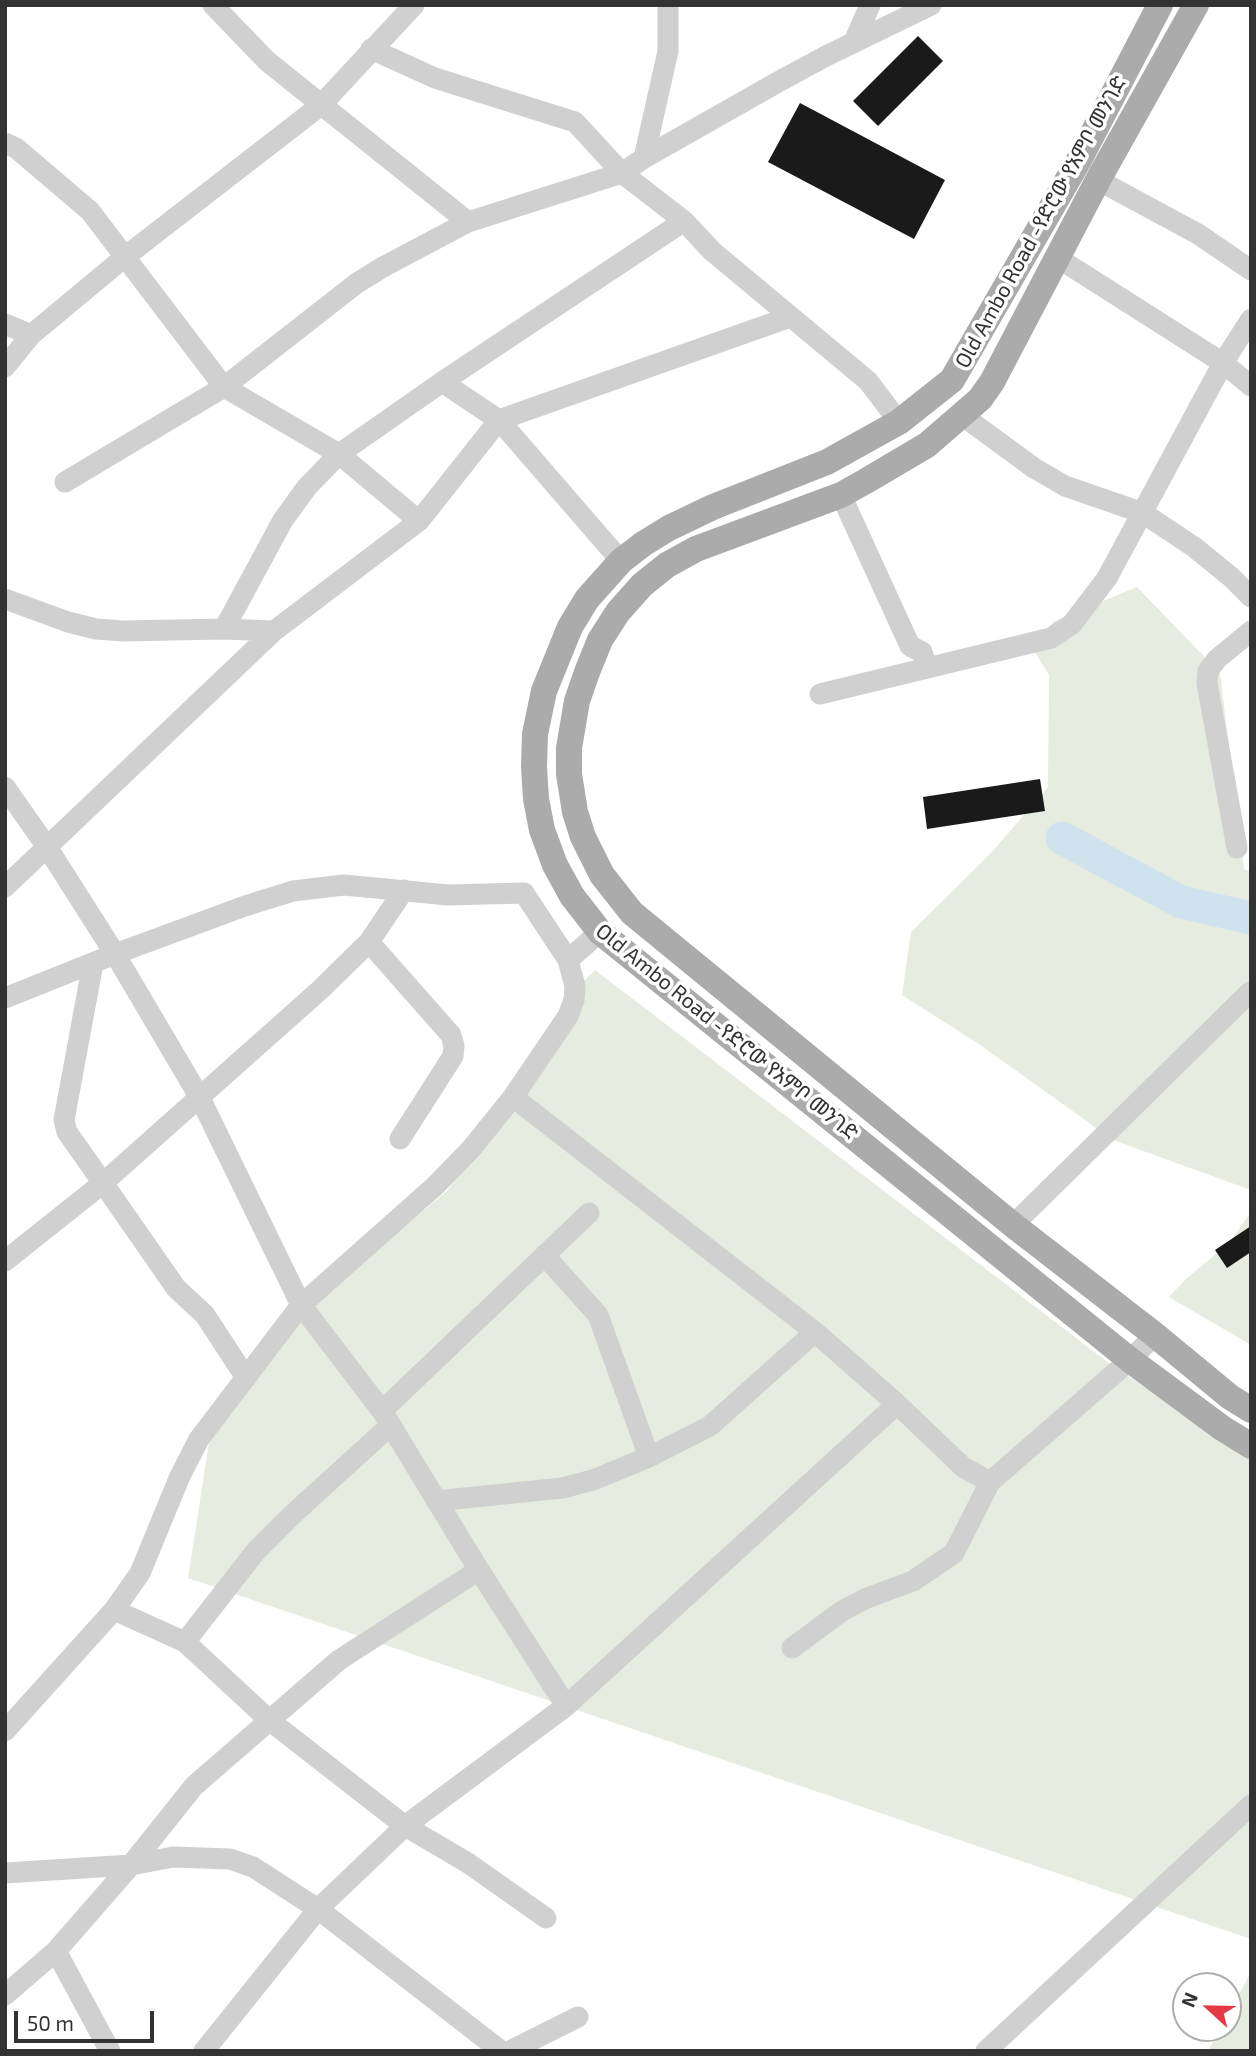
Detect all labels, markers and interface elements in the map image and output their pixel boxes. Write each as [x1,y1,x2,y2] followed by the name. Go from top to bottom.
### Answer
[950,71,1132,373] street label: Old Ambo Road -የድሮው የአምቦ መንገድ
[591,918,863,1146] street label: Old Ambo Road -የድሮው የአምቦ መንገድ
[1172,1972,1242,2042] north arrow
[1176,1989,1202,2010] text: N
[18,1996,158,2040] scale bar
[27,2010,74,2035] text: 50 m

